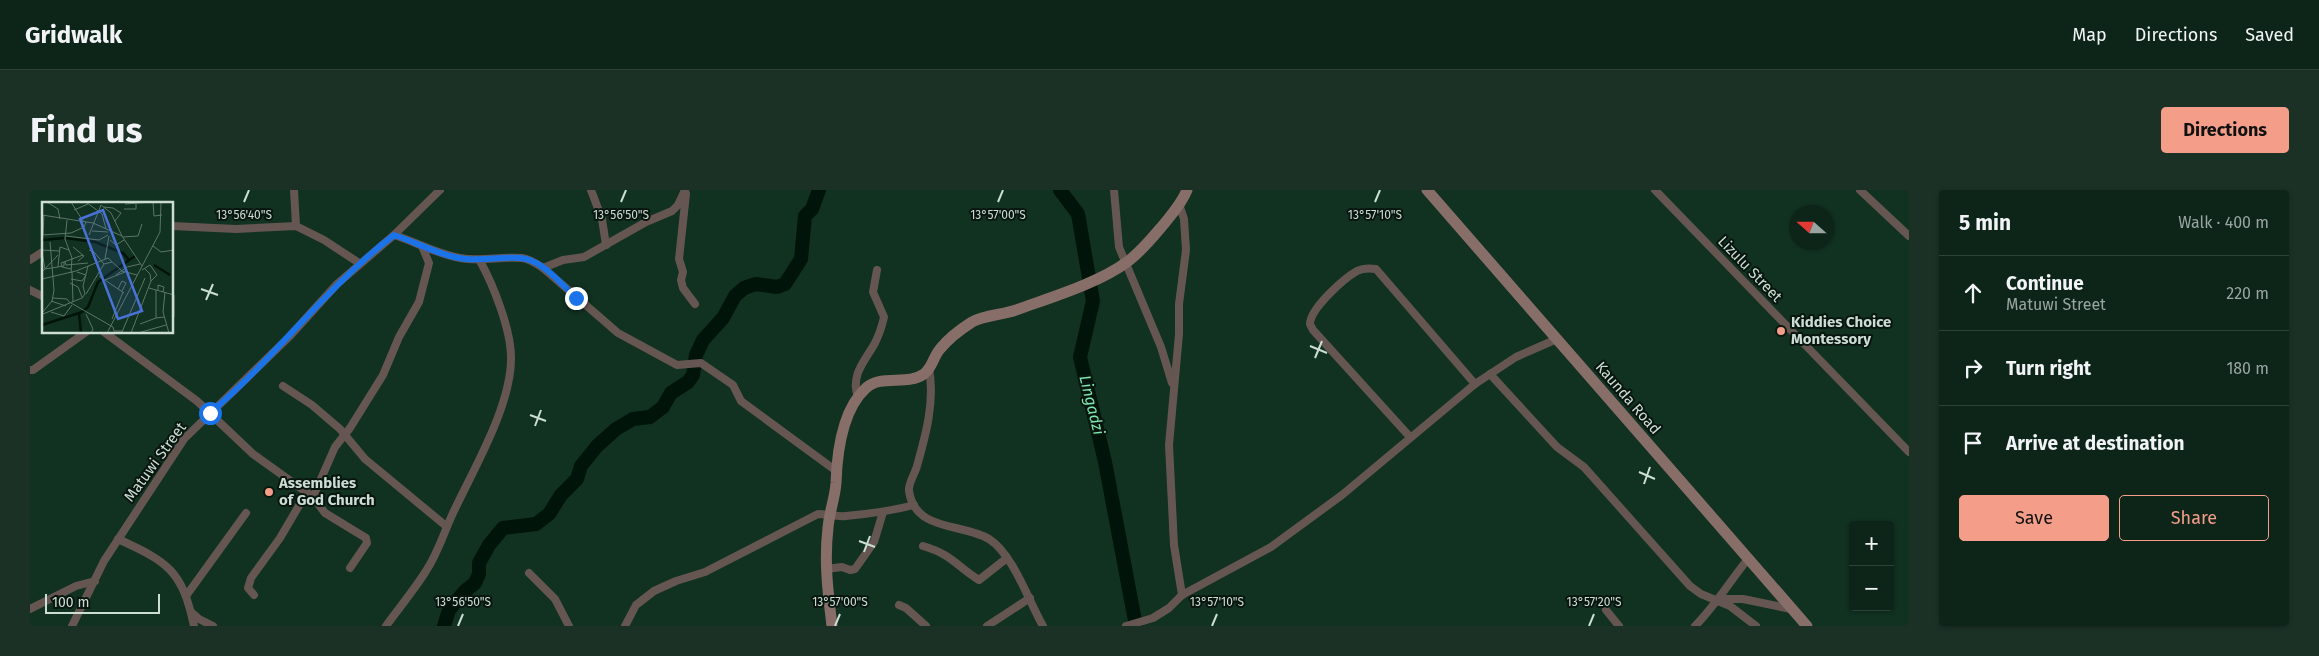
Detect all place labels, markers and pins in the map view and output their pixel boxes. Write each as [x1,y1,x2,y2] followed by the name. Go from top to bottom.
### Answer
[1791,313,1891,348] place label: Kiddies Choice Montessory
[1775,325,1787,337] marker: Kiddies Choice Montessory
[278,474,375,509] place label: Assemblies of God Church
[263,486,275,498] marker: Assemblies of God Church

